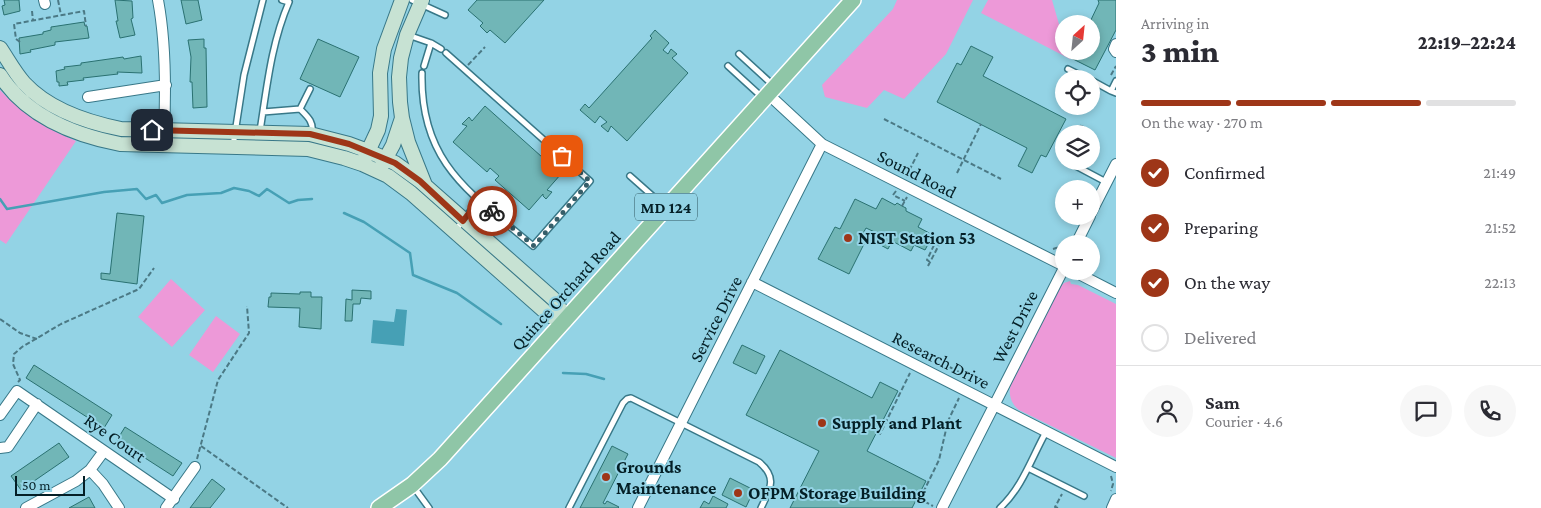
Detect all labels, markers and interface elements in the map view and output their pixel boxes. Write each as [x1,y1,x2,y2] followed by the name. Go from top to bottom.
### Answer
[1055,15,1100,60] north arrow
[1055,15,1100,280] map controls
[1141,15,1209,32] text: Arriving in
[1418,32,1516,53] text: 22:19–22:24
[1141,33,1219,69] text: 3 min
[1055,70,1100,115] button: locate
[131,109,173,151] pin
[1141,114,1263,131] text: On the way · 270 m
[138,116,166,144] icon: home
[1055,125,1100,170] button: layers
[541,135,583,177] pin
[548,142,576,170] icon: bag
[874,146,960,203] street label: Sound Road
[1141,159,1169,187] icon: check
[1184,162,1265,183] text: Confirmed
[1483,164,1516,181] text: 21:49
[1055,180,1100,225] button: +
[467,186,517,236] courier
[635,193,697,220] road number: MD 124
[478,197,506,225] icon: bike
[1141,214,1169,242] icon: check
[1184,217,1258,238] text: Preparing
[1485,219,1516,236] text: 21:52
[507,227,625,355] street label: Quince Orchard Road
[858,228,976,248] place label: NIST Station 53
[842,232,854,244] marker: NIST Station 53
[1055,235,1100,280] button: −
[1141,269,1169,297] icon: check
[1184,272,1270,293] text: On the way
[686,273,746,365] street label: Service Drive
[1484,274,1516,291] text: 22:13
[988,287,1042,367] street label: West Drive
[889,327,993,393] street label: Research Drive
[1184,327,1257,348] text: Delivered
[1141,385,1193,437] button: person
[1400,385,1452,437] button: chat
[1464,385,1516,437] button: phone
[1205,392,1240,413] text: Sam
[80,410,150,467] street label: Rye Court
[832,413,962,433] place label: Supply and Plant
[1205,413,1283,430] text: Courier · 4.6
[816,417,828,429] marker: Supply and Plant
[616,457,716,498] place label: Grounds Maintenance
[600,471,612,483] marker: Grounds Maintenance
[15,473,85,496] scale bar
[22,477,50,493] text: 50 m
[748,483,926,503] place label: OFPM Storage Building
[732,487,744,499] marker: OFPM Storage Building

